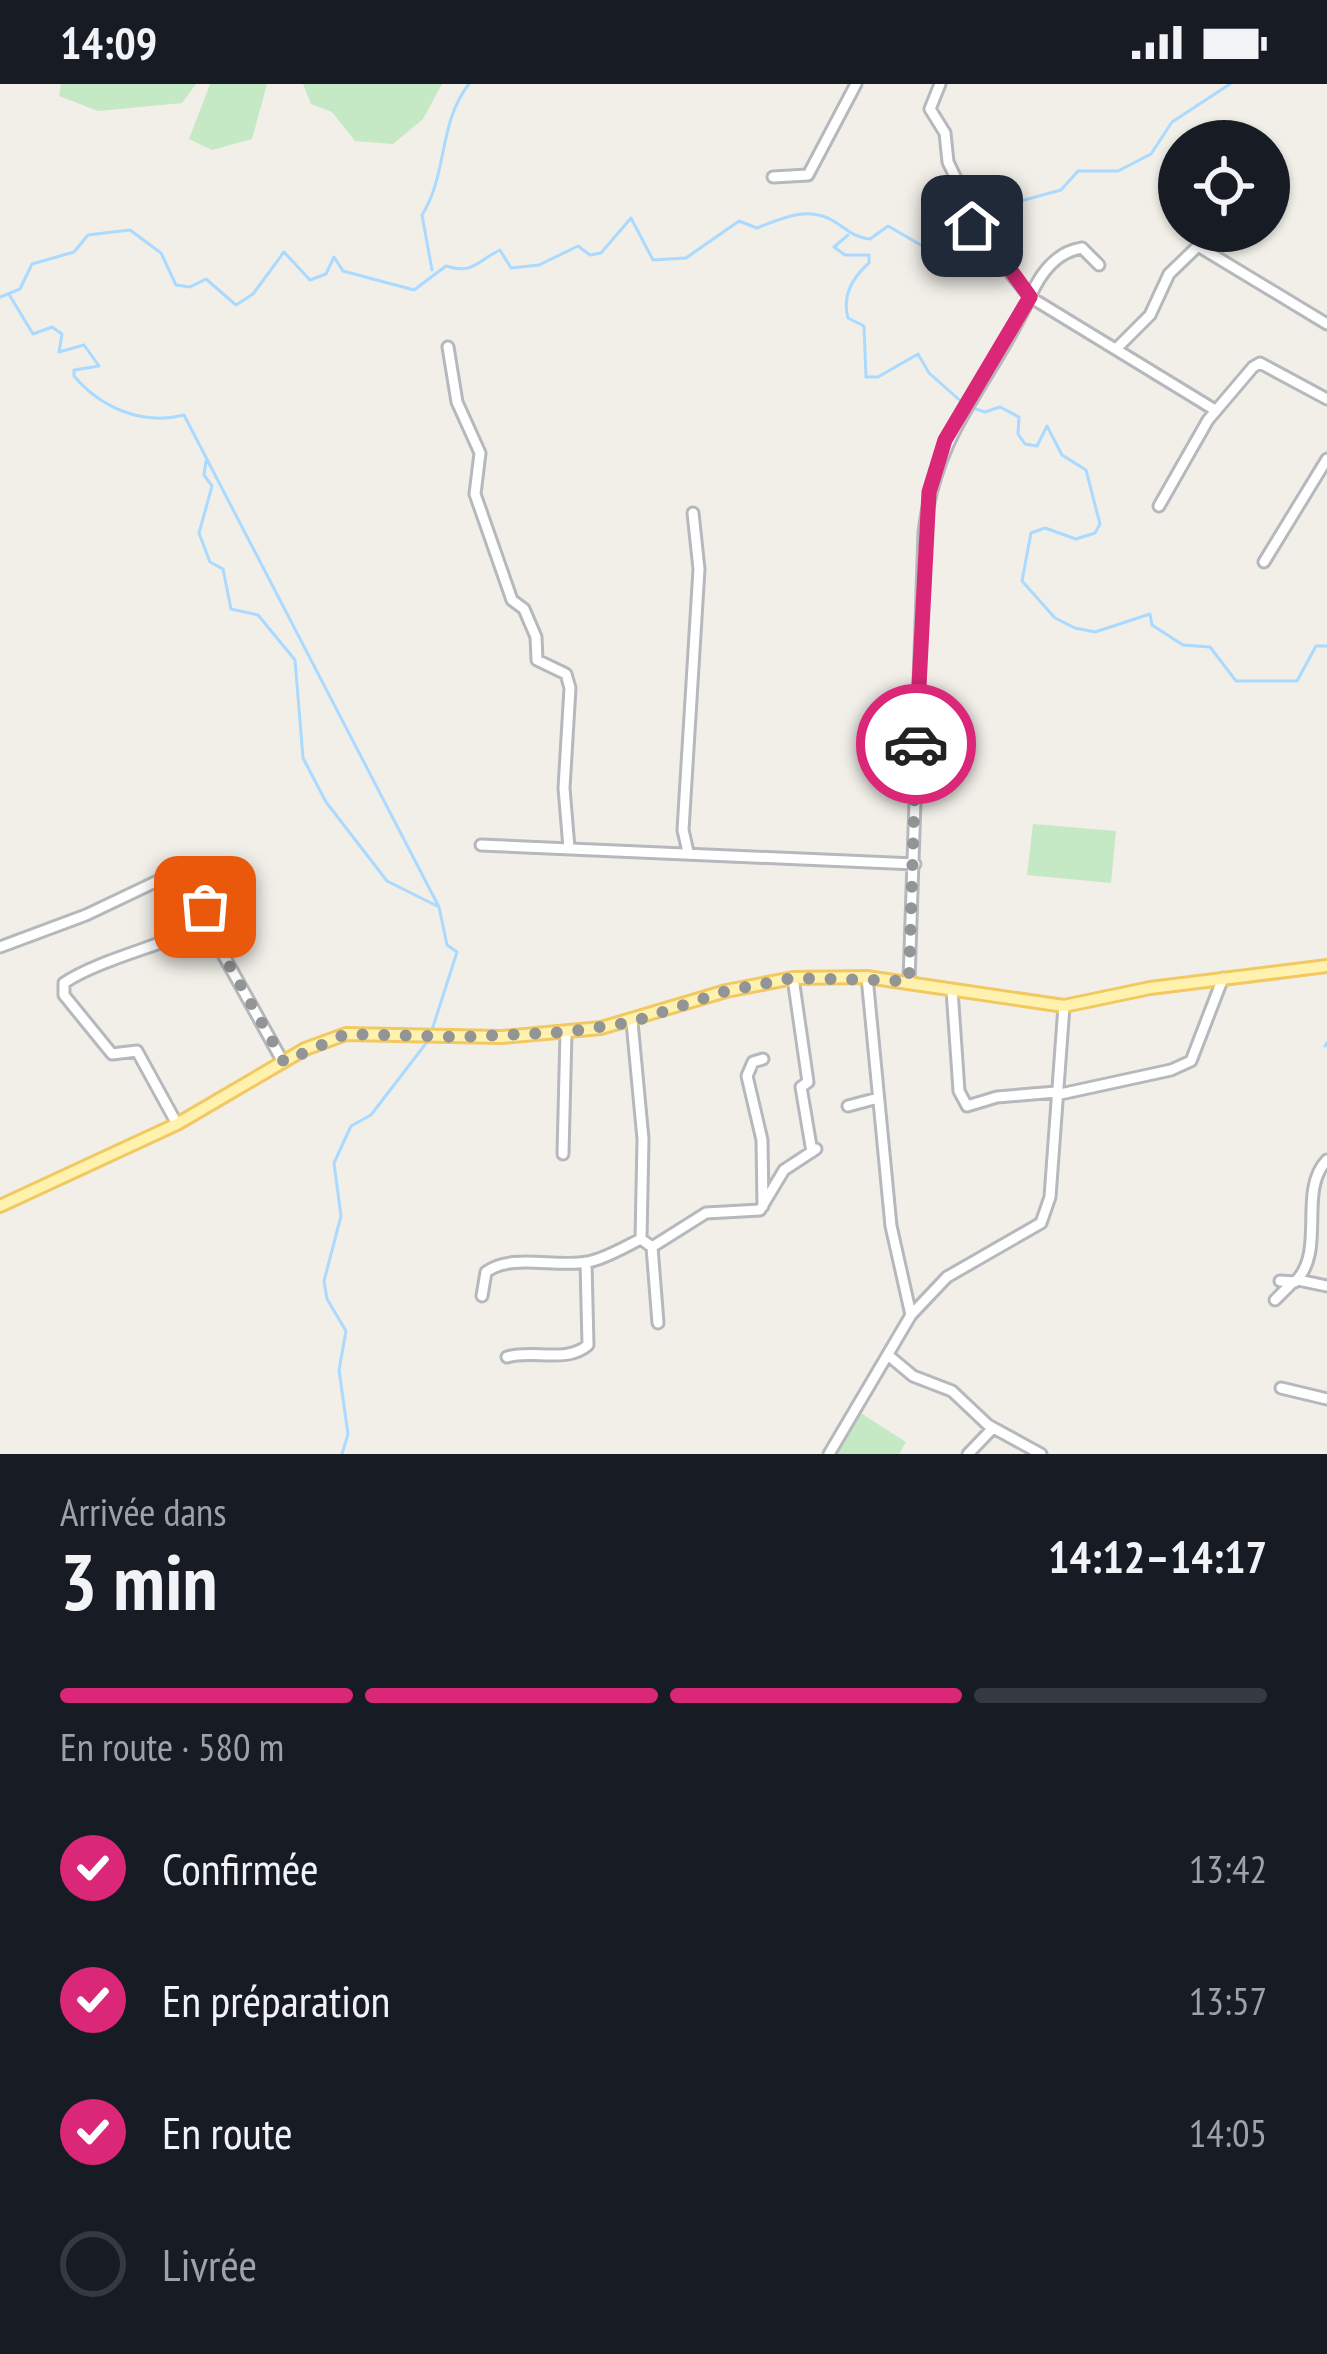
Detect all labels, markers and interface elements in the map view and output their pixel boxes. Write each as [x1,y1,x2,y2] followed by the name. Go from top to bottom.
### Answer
[60,13,157,71] text: 14:09
[1158,120,1290,252] map controls
[1158,120,1290,252] button: locate
[921,175,1023,277] pin
[939,193,1005,259] icon: home
[856,684,976,804] courier
[883,711,949,777] icon: car
[154,856,256,958] pin
[172,874,238,940] icon: bag
[60,1486,226,1537] text: Arrivée dans
[1048,1527,1267,1585] text: 14:12–14:17
[60,1531,218,1632] text: 3 min
[60,1721,284,1772] text: En route · 580 m
[60,1835,126,1901] icon: check
[162,1839,319,1897] text: Confirmée
[1189,1843,1267,1894] text: 13:42
[60,1967,126,2033] icon: check
[162,1971,390,2029] text: En préparation
[1189,1975,1267,2026] text: 13:57
[60,2099,126,2165] icon: check
[162,2103,293,2161] text: En route
[1189,2107,1267,2158] text: 14:05
[162,2235,257,2293] text: Livrée

